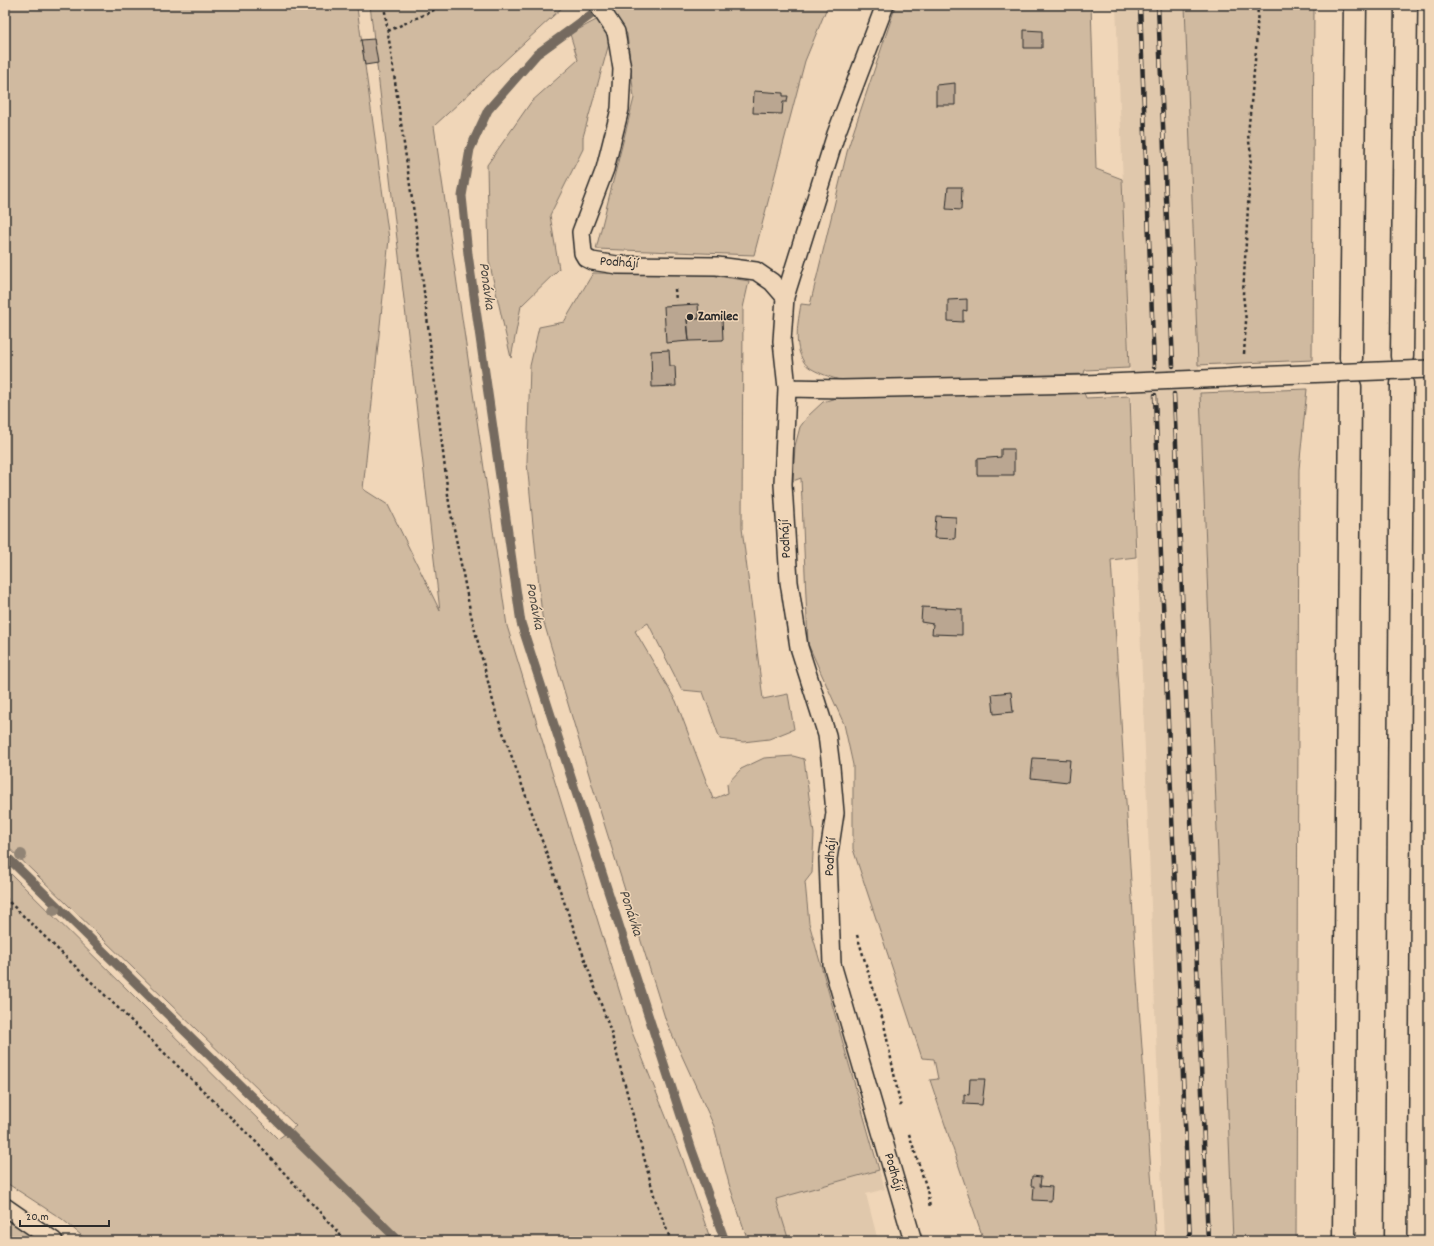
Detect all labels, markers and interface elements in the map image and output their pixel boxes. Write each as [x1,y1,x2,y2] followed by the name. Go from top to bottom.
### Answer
[599,252,640,274] street label: Podhájí
[472,261,500,312] water label: Ponávka
[698,307,738,327] place label: Zamilec
[685,312,695,322] marker: Zamilec
[775,518,797,559] street label: Podhájí
[519,581,549,632] water label: Ponávka
[820,836,842,877] street label: Podhájí
[612,887,648,940] water label: Ponávka
[878,1151,908,1195] street label: Podhájí
[20,1202,109,1228] scale bar
[26,1209,49,1226] text: 20 m

